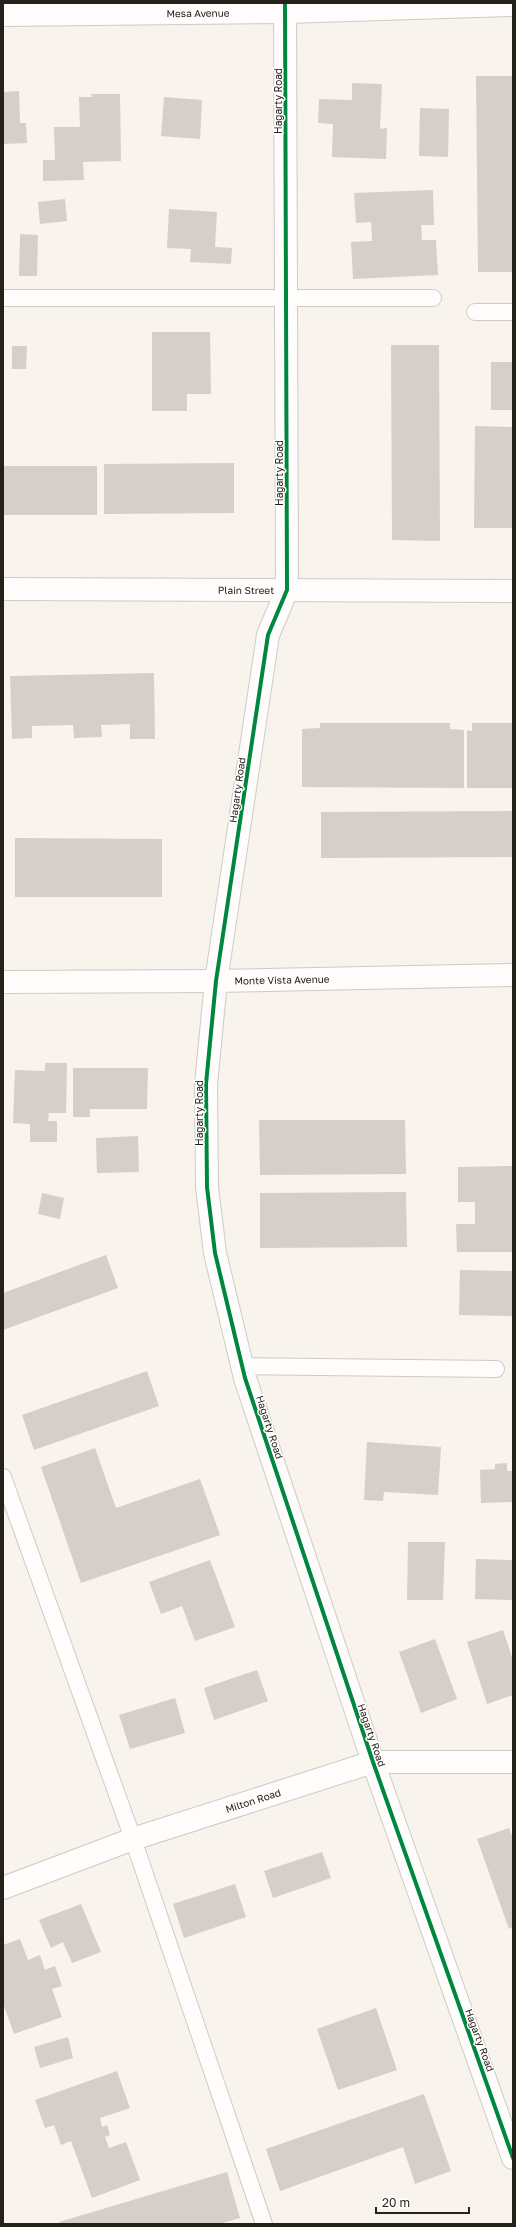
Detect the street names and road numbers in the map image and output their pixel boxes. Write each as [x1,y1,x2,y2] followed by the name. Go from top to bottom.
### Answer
[166,7,230,19] street label: Mesa Avenue
[272,68,284,134] street label: Hagarty Road
[273,440,285,506] street label: Hagarty Road
[218,584,274,596] street label: Plain Street
[226,757,248,823] street label: Hagarty Road
[234,973,330,987] street label: Monte Vista Avenue
[193,1080,205,1146] street label: Hagarty Road
[254,1394,286,1460] street label: Hagarty Road
[356,1702,388,1768] street label: Hagarty Road
[224,1786,282,1815] street label: Milton Road
[463,2007,497,2073] street label: Hagarty Road

